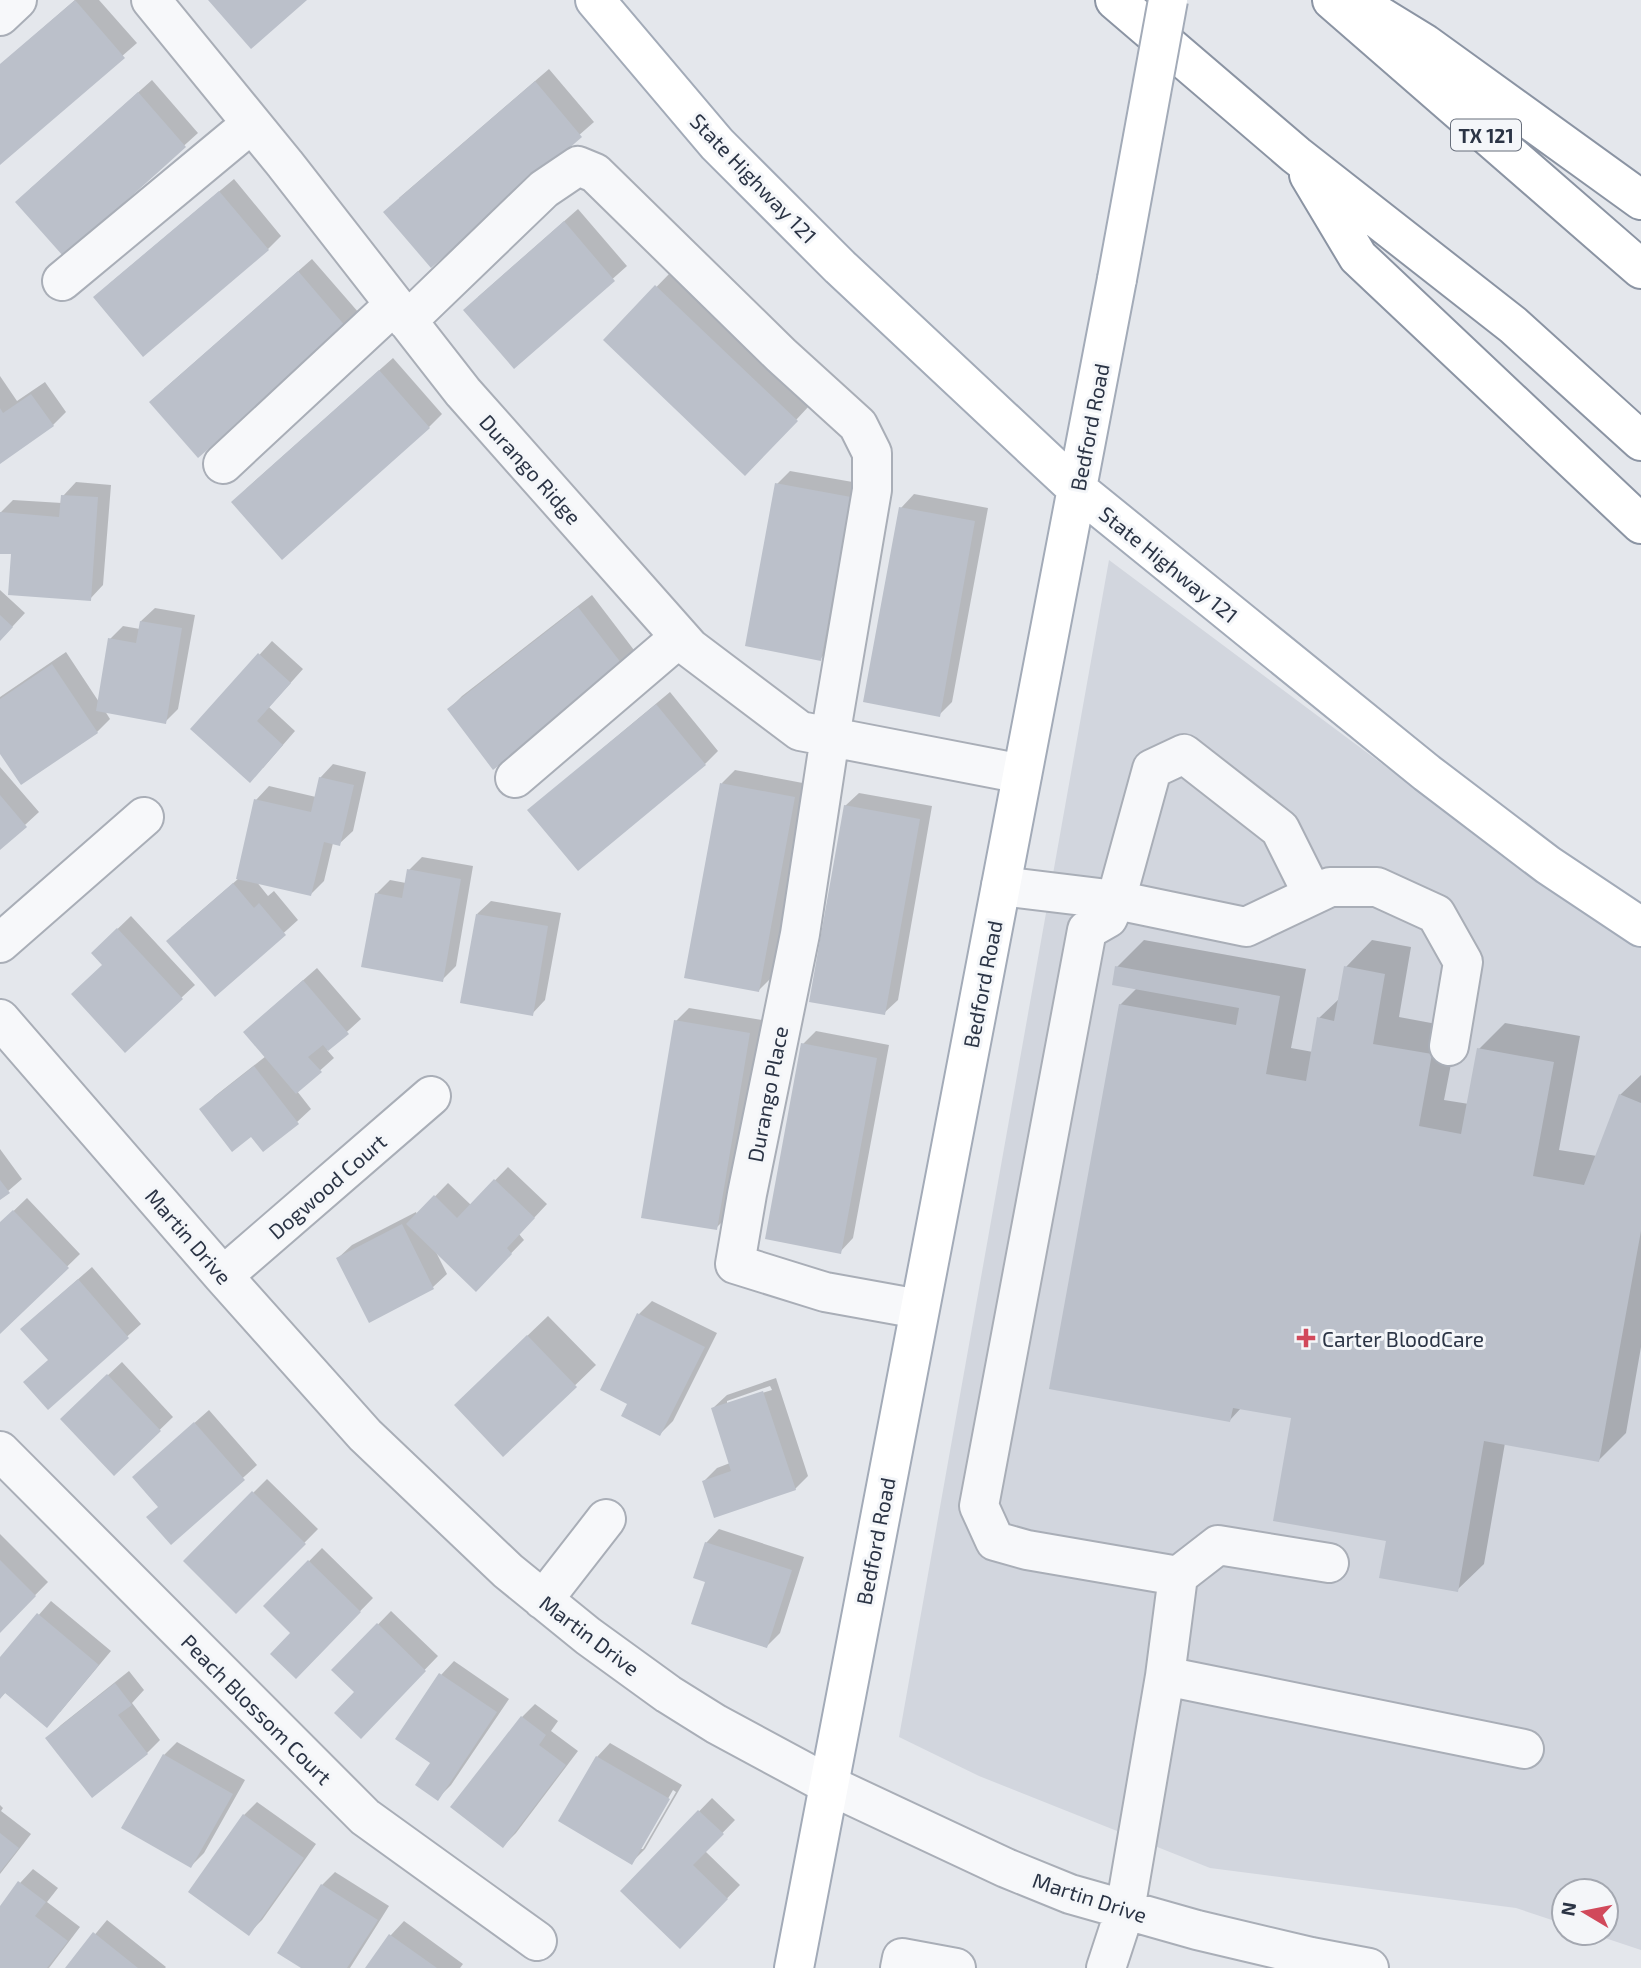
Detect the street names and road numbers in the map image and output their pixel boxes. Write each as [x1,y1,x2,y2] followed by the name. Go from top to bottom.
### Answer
[686,108,822,248] street label: State Highway 121
[1451,119,1521,150] road number: TX 121
[1064,361,1114,493] street label: Bedford Road
[475,409,587,529] street label: Durango Ridge
[1095,501,1243,627] street label: State Highway 121
[957,918,1007,1050] street label: Bedford Road
[742,1024,792,1164] street label: Durango Place
[263,1128,391,1244] street label: Dogwood Court
[141,1183,237,1289] street label: Martin Drive
[850,1475,900,1607] street label: Bedford Road
[535,1589,645,1681] street label: Martin Drive
[177,1629,337,1789] street label: Peach Blossom Court
[1030,1867,1150,1927] street label: Martin Drive

